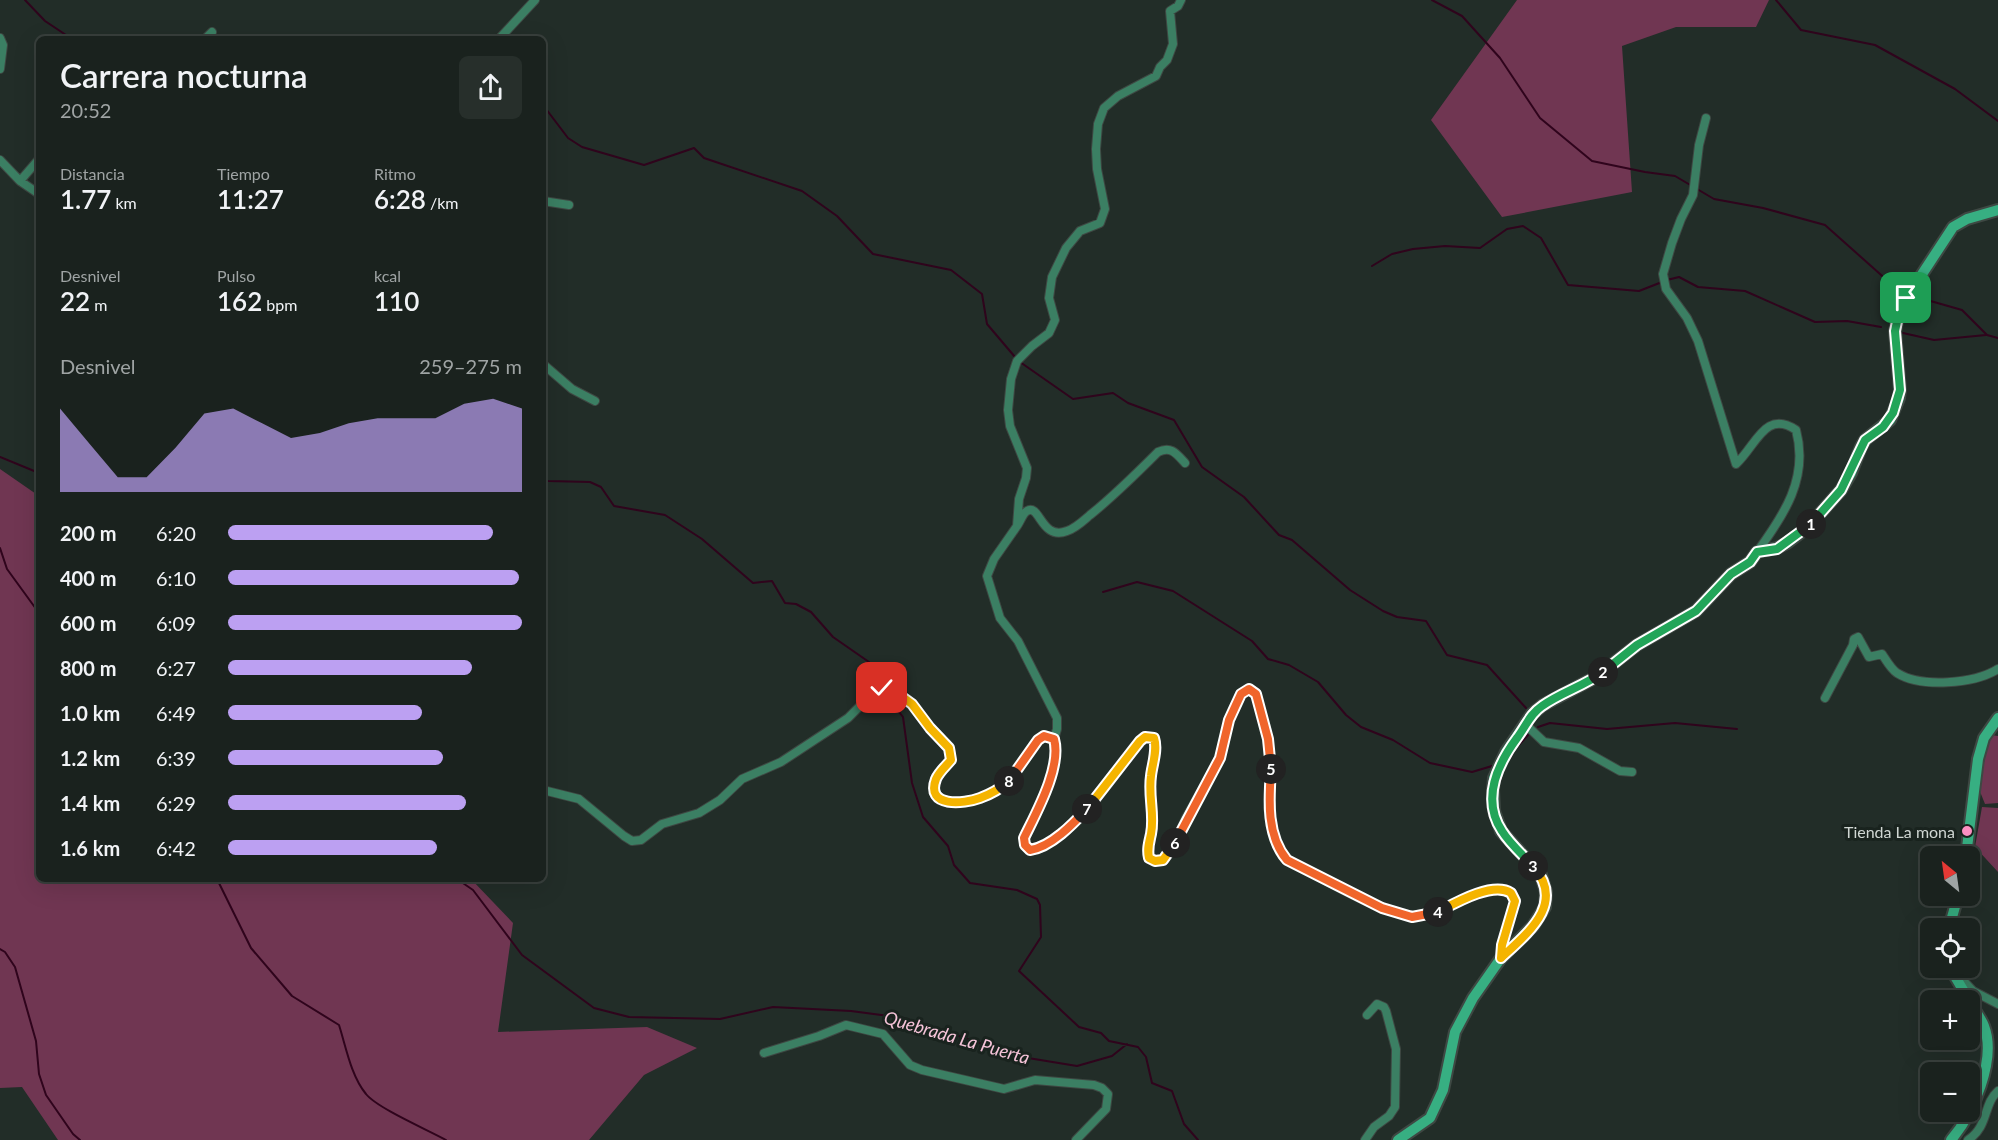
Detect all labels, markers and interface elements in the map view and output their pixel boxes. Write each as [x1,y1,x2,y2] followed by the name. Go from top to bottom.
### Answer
[60,55,308,95] text: Carrera nocturna
[459,56,522,119] button: share
[60,98,111,122] text: 20:52
[60,164,125,183] text: Distancia
[217,164,270,183] text: Tiempo
[374,164,416,183] text: Ritmo
[60,183,111,215] text: 1.77
[217,183,284,215] text: 11:27
[374,183,426,215] text: 6:28
[111,193,137,212] text: km
[426,193,458,212] text: /km
[60,266,120,285] text: Desnivel
[217,266,255,285] text: Pulso
[374,266,401,285] text: kcal
[1880,272,1931,323] pin
[1889,281,1922,314] icon: arrive
[60,285,90,317] text: 22
[217,285,262,317] text: 162
[374,285,419,317] text: 110
[90,295,107,314] text: m
[262,295,297,314] text: bpm
[60,354,136,378] text: Desnivel
[419,354,522,378] text: 259–275 m
[1796,509,1826,539] pin: 1
[1806,514,1816,533] text: 1
[60,521,116,545] text: 200 m
[156,521,196,545] text: 6:20
[60,566,116,590] text: 400 m
[156,566,196,590] text: 6:10
[60,611,116,635] text: 600 m
[156,611,196,635] text: 6:09
[60,656,116,680] text: 800 m
[156,656,196,680] text: 6:27
[1588,657,1618,687] pin: 2
[856,662,907,713] pin
[1598,662,1608,681] text: 2
[865,671,898,704] icon: check
[60,701,120,725] text: 1.0 km
[156,701,196,725] text: 6:49
[60,746,120,770] text: 1.2 km
[156,746,196,770] text: 6:39
[1256,754,1286,784] pin: 5
[1266,759,1276,778] text: 5
[994,766,1024,796] pin: 8
[1004,771,1014,790] text: 8
[60,791,120,815] text: 1.4 km
[156,791,196,815] text: 6:29
[1072,794,1102,824] pin: 7
[1082,799,1092,818] text: 7
[1844,822,1955,841] place label: Tienda La mona
[1960,824,1974,838] marker: Tienda La mona
[1160,828,1190,858] pin: 6
[1170,833,1180,852] text: 6
[60,836,120,860] text: 1.6 km
[156,836,196,860] text: 6:42
[1920,846,1980,906] north arrow
[1920,846,1980,1122] map controls
[1518,851,1548,881] pin: 3
[1528,856,1538,875] text: 3
[1423,897,1453,927] pin: 4
[1433,902,1443,921] text: 4
[1920,918,1980,978] button: locate
[1920,990,1980,1050] button: +
[882,1006,1032,1068] water label: Quebrada La Puerta
[1920,1062,1980,1122] button: −

